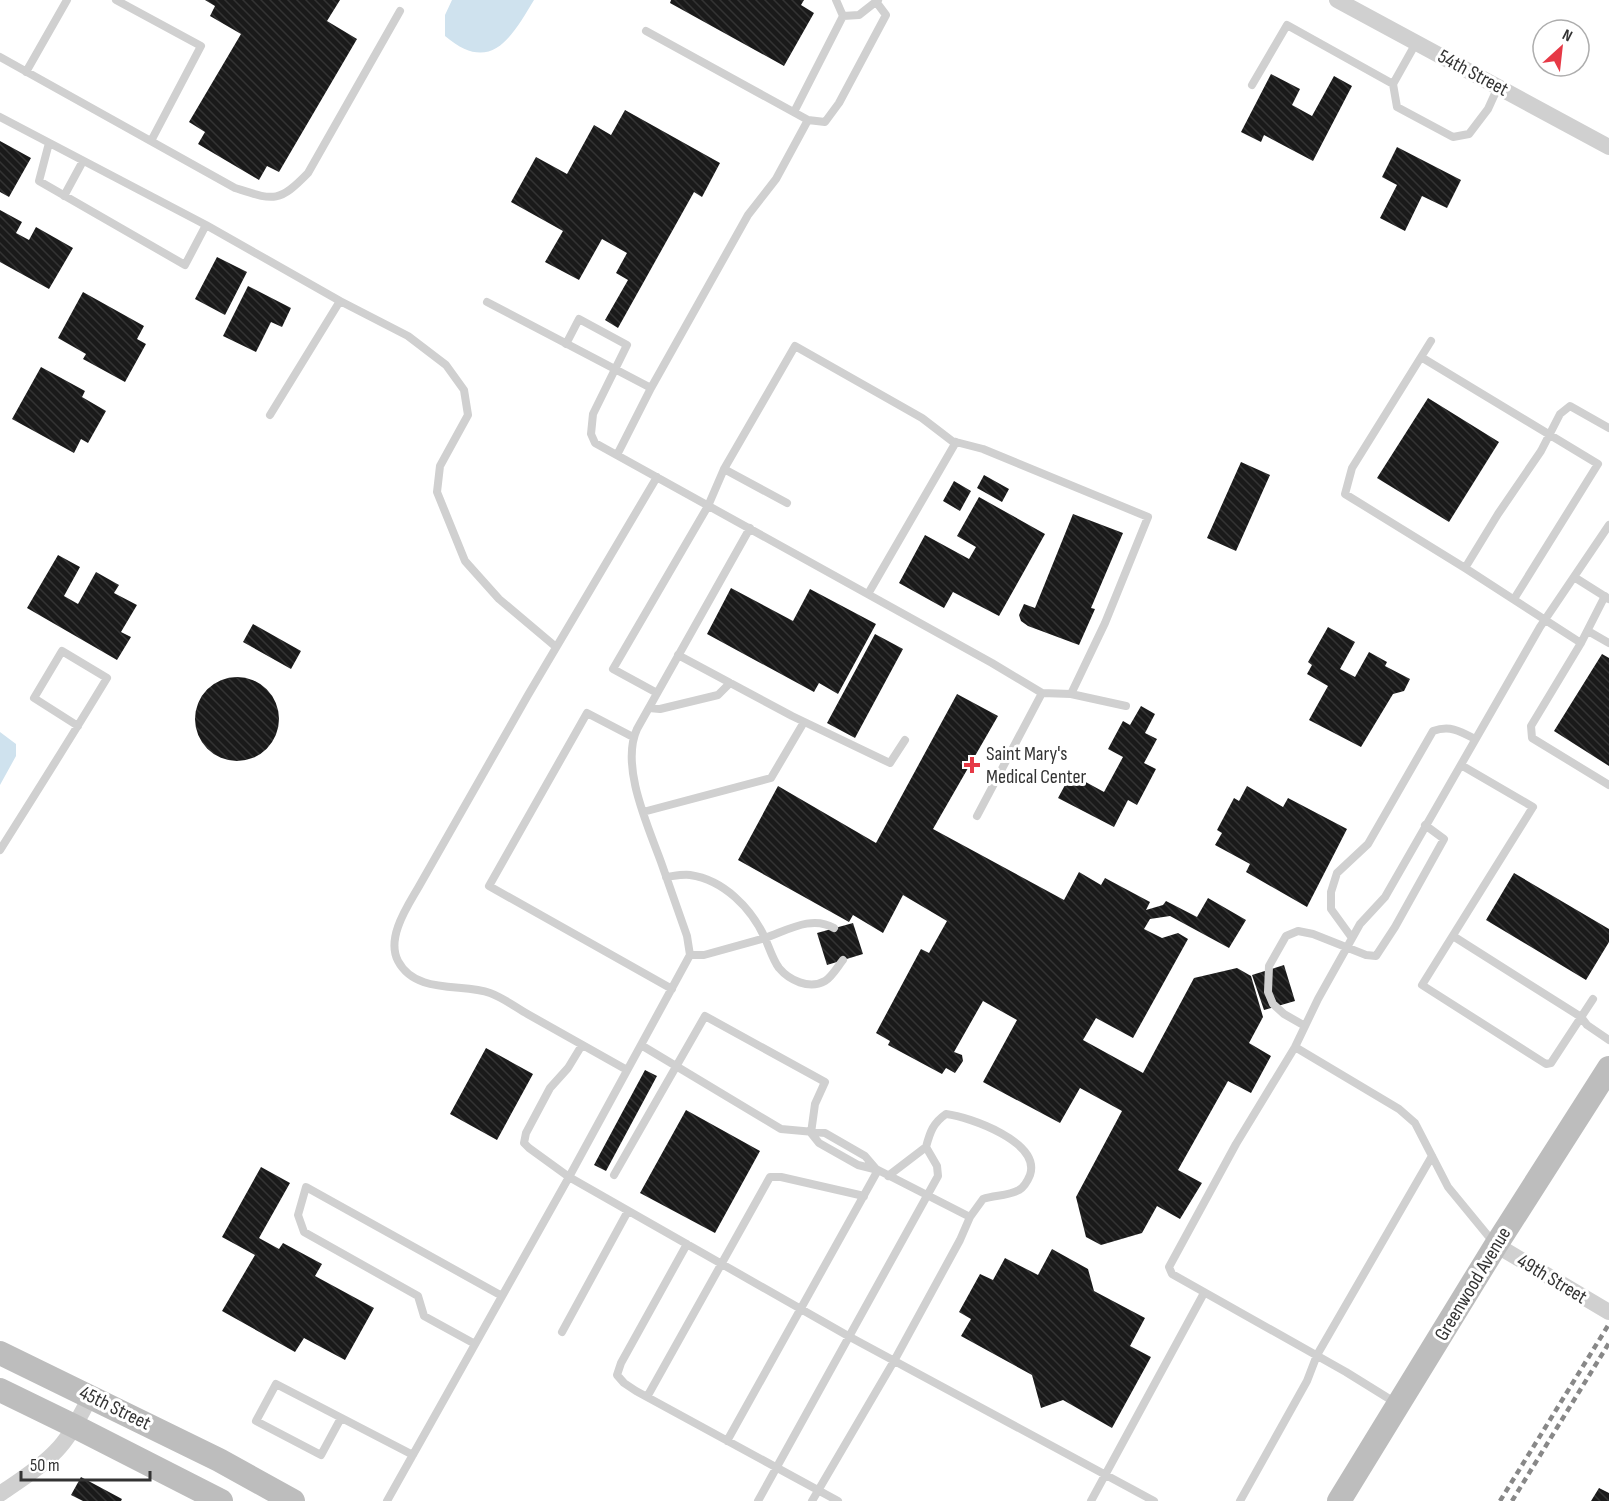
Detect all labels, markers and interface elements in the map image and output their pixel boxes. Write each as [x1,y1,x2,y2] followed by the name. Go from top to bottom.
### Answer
[1531,18,1591,78] north arrow
[1559,26,1575,46] text: N
[1434,44,1512,102] street label: 54th Street
[986,742,1087,789] place label: Saint Mary's Medical Center
[963,756,981,774] marker: Saint Mary's Medical Center
[1430,1223,1516,1345] street label: Greenwood Avenue
[1513,1249,1591,1309] street label: 49th Street
[75,1380,155,1436] street label: 45th Street
[21,1444,150,1482] scale bar
[30,1455,60,1476] text: 50 m

